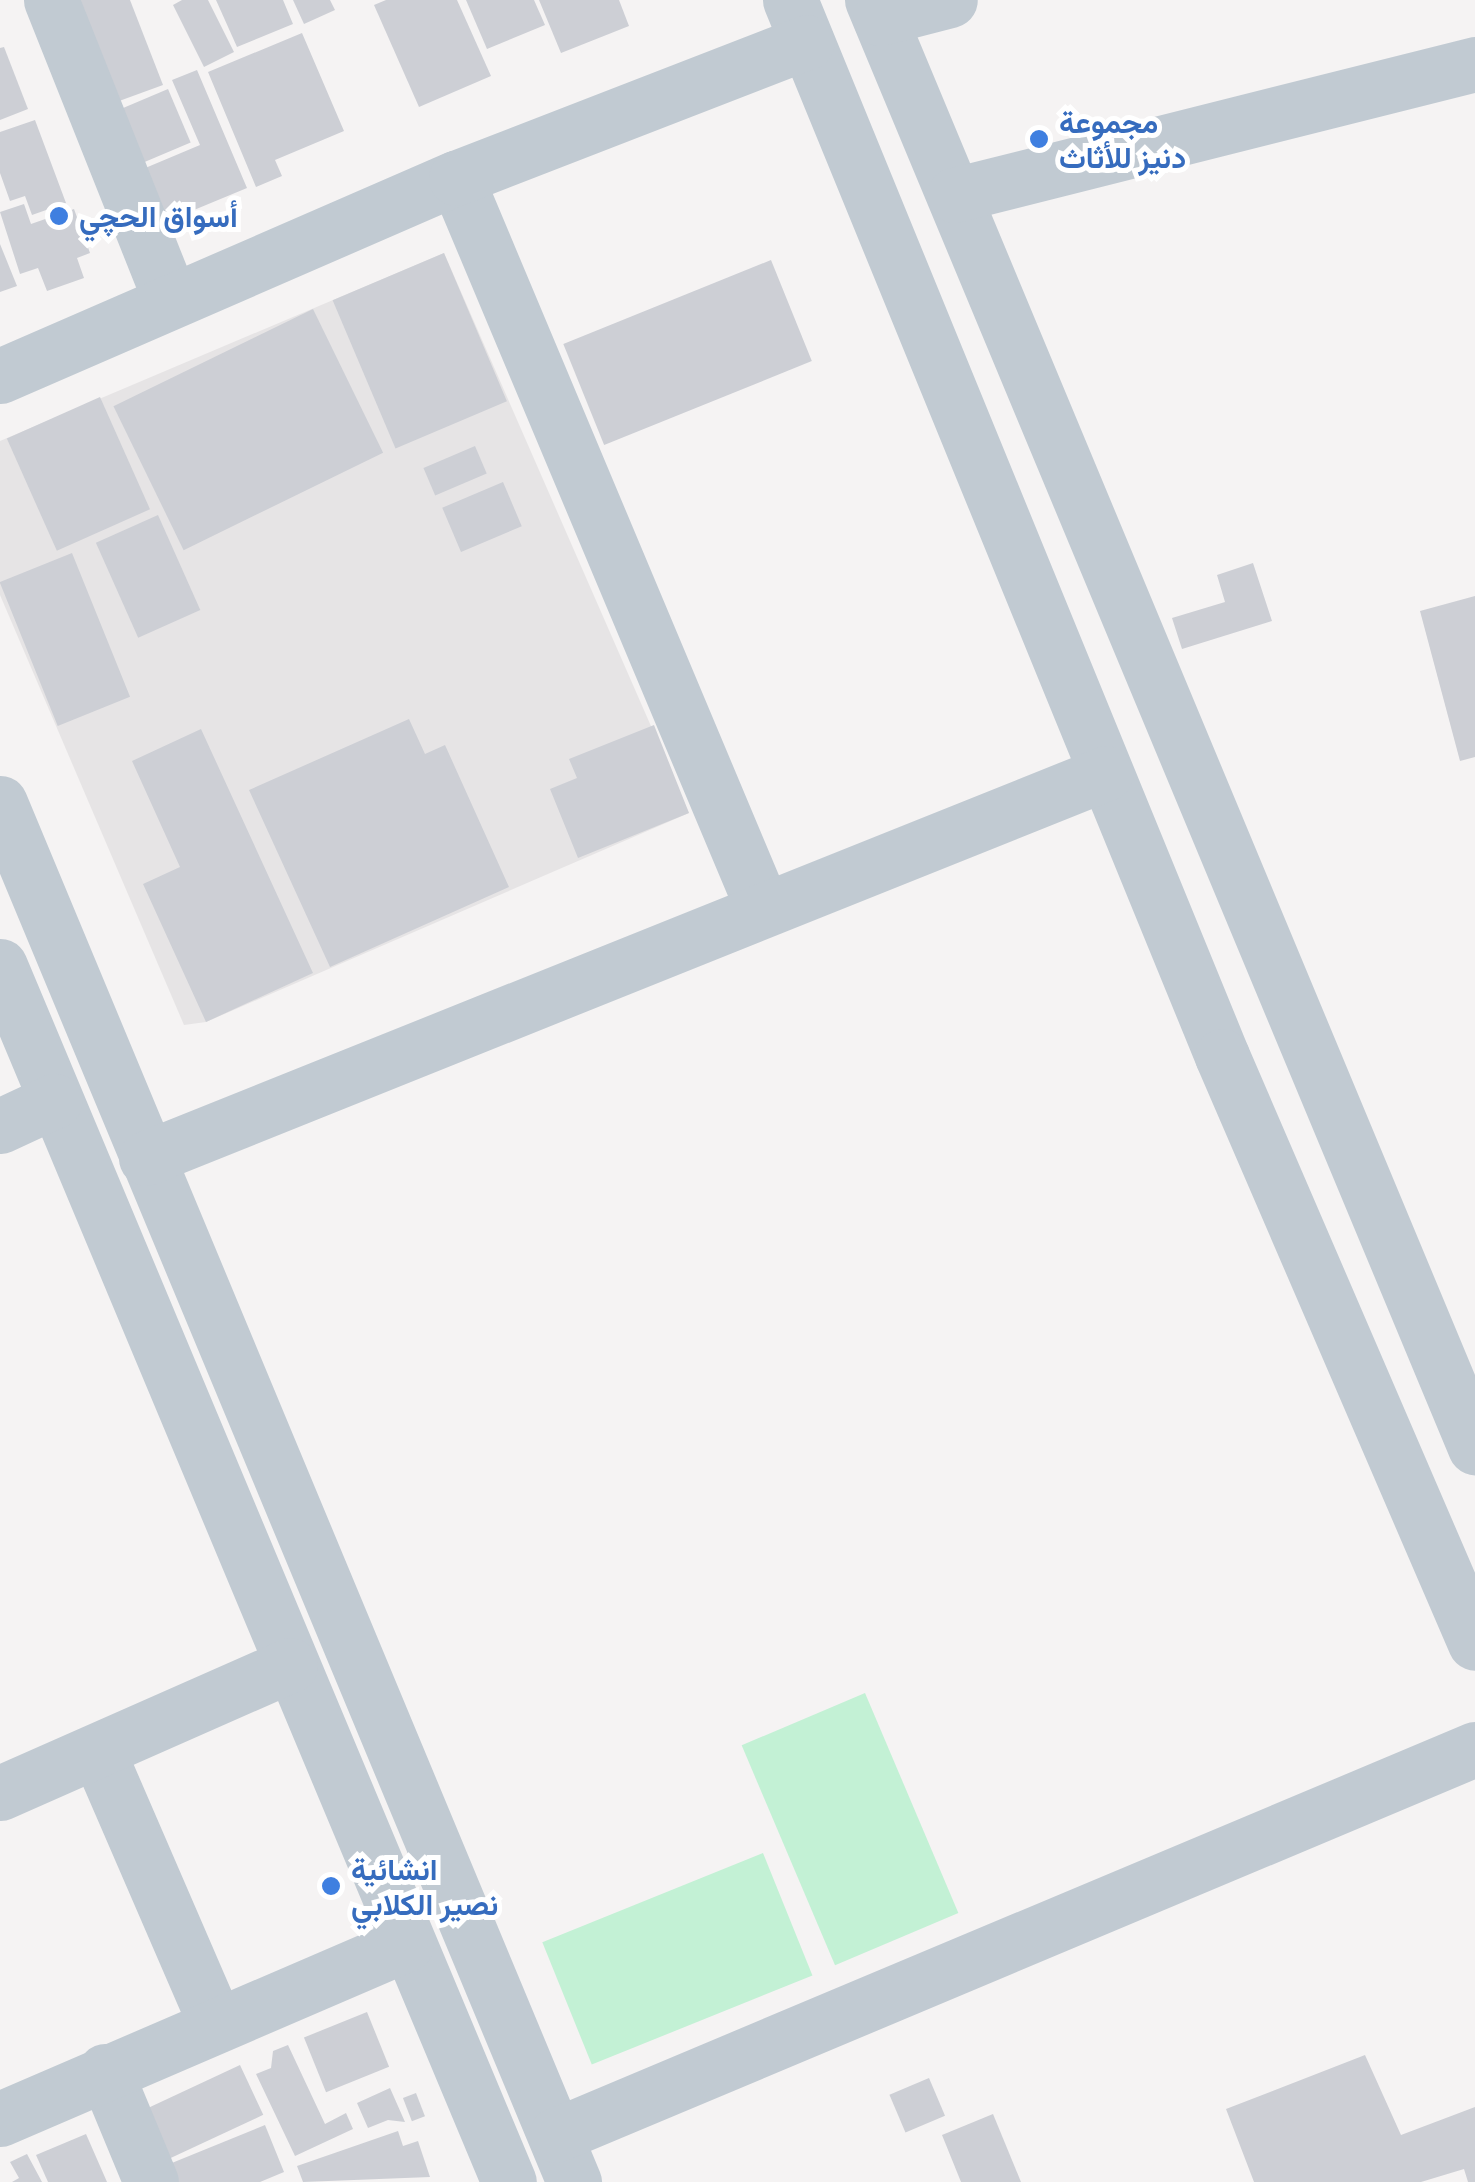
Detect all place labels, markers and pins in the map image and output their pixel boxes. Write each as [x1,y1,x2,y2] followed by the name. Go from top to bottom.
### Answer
[1059,104,1186,174] place label: مجموعة دنيز للأثاث
[1028,128,1050,150] marker: مجموعة دنيز للأثاث
[79,198,238,234] place label: أسواق الحچي
[48,205,70,227] marker: أسواق الحچي
[351,1851,498,1922] place label: انشائية نصير الكلابي
[320,1875,342,1897] marker: انشائية نصير الكلابي

